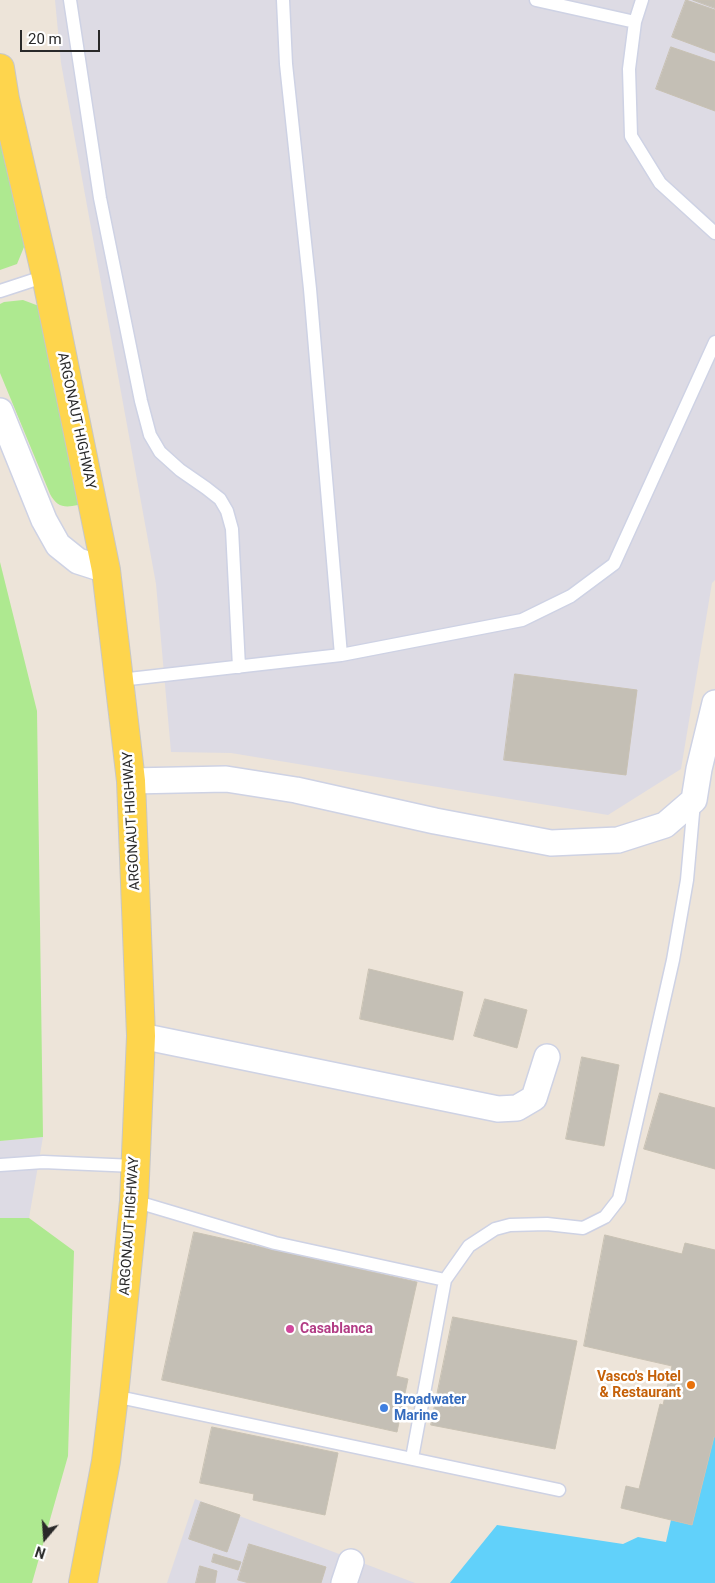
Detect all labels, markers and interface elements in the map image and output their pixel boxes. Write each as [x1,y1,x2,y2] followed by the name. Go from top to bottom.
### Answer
[22,20,102,52] scale bar
[28,30,62,48] text: 20 m
[53,351,99,491] street label: ARGONAUT HIGHWAY
[120,751,144,891] street label: ARGONAUT HIGHWAY
[117,1156,143,1296] street label: ARGONAUT HIGHWAY
[300,1321,373,1337] place label: Casablanca
[284,1323,296,1335] marker: Casablanca
[597,1369,681,1401] place label: Vasco's Hotel & Restaurant
[685,1379,697,1391] marker: Vasco's Hotel & Restaurant
[394,1392,466,1424] place label: Broadwater Marine
[378,1402,390,1414] marker: Broadwater Marine
[20,1513,70,1563] north arrow
[33,1543,48,1561] text: N

